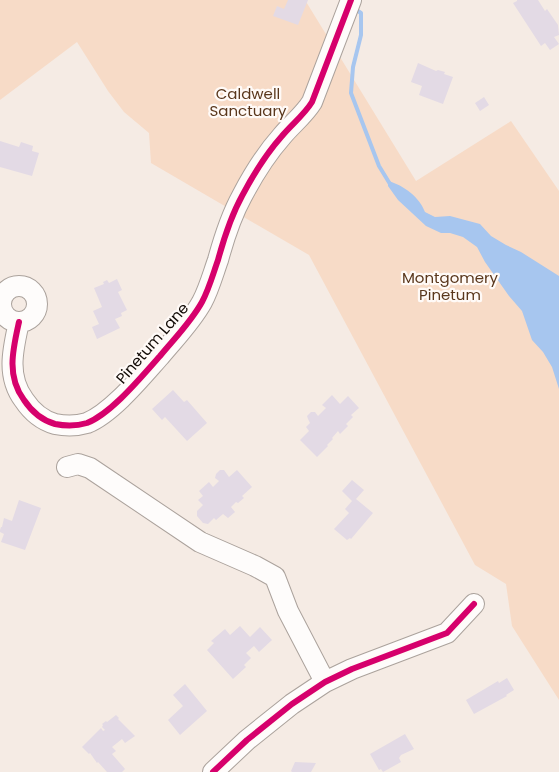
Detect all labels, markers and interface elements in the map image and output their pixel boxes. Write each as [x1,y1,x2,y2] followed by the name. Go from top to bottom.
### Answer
[210,83,287,121] park label: Caldwell Sanctuary
[402,267,499,305] park label: Montgomery Pinetum
[111,298,193,388] street label: Pinetum Lane

